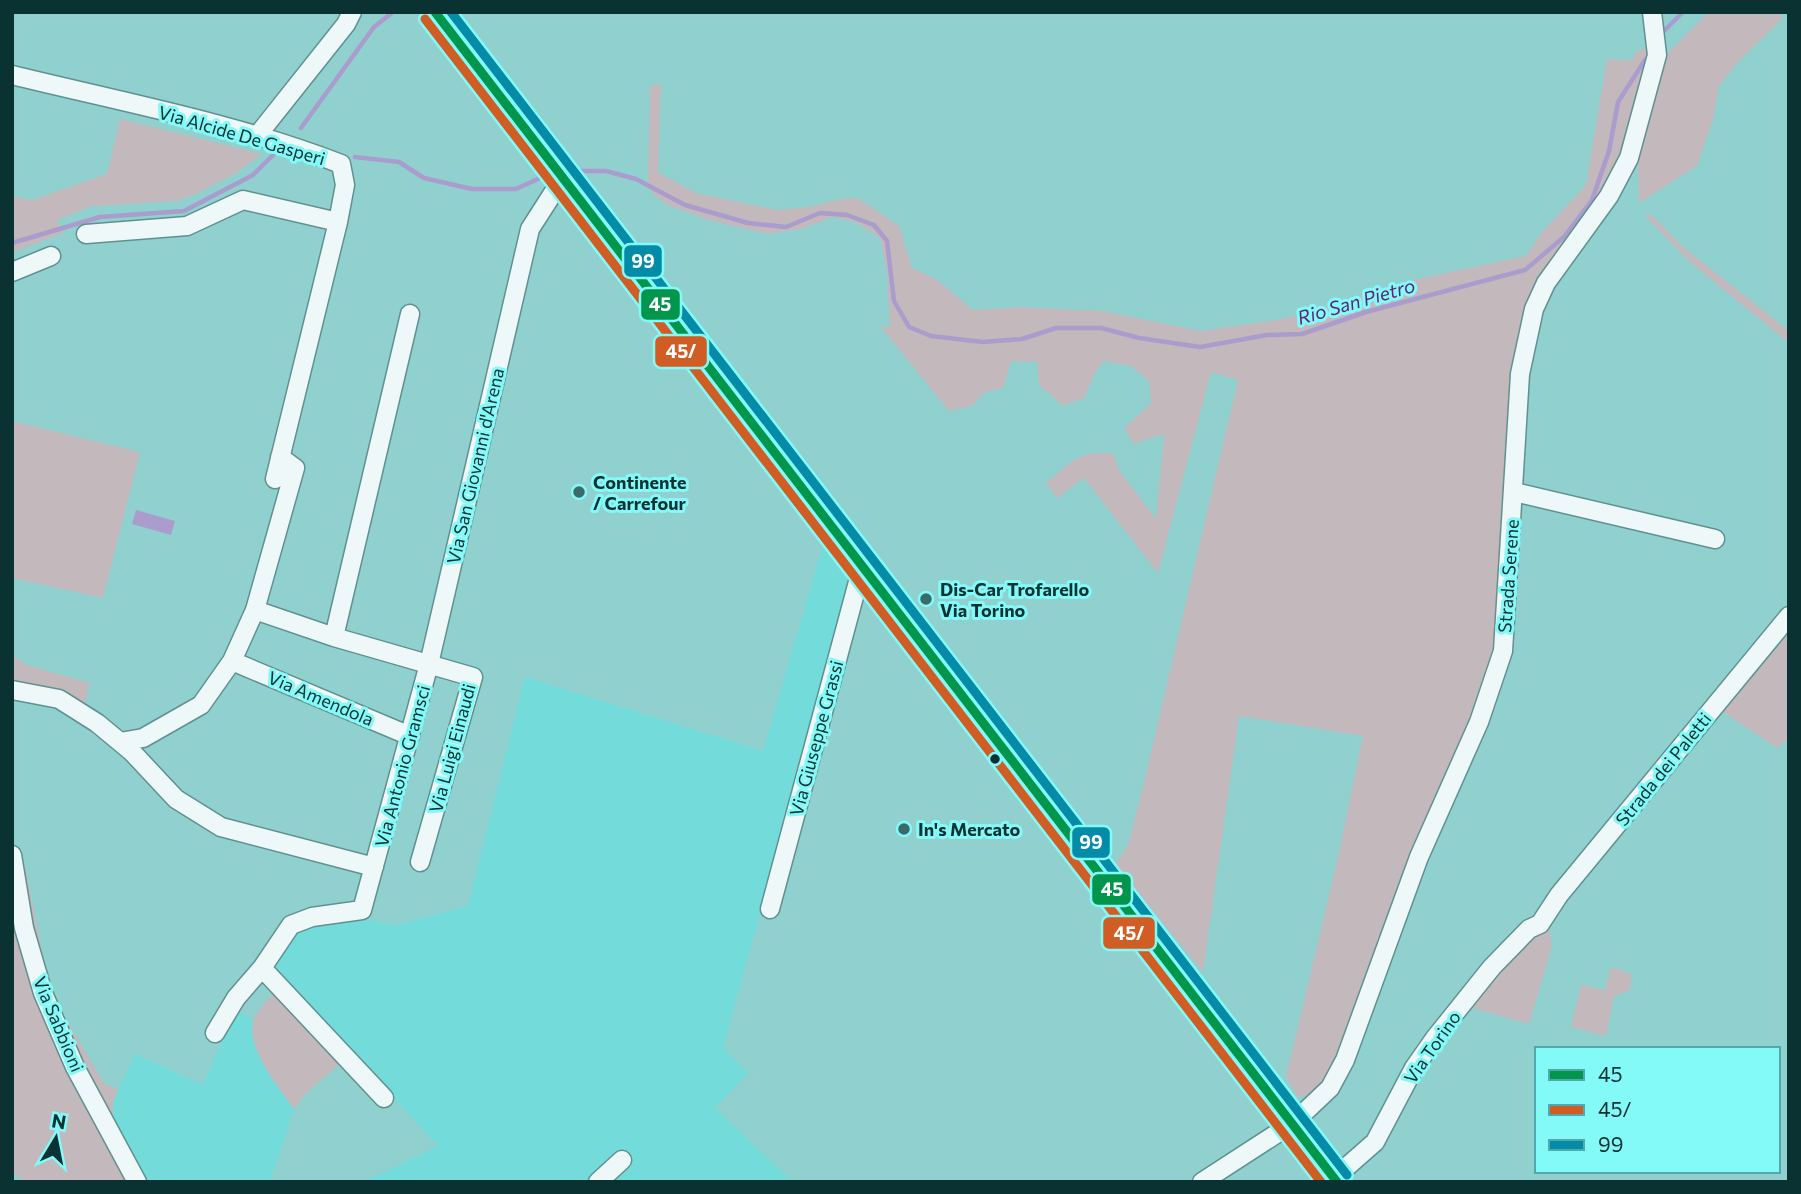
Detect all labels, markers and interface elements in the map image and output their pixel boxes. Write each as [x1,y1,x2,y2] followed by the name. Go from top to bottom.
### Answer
[156,101,328,169] street label: Via Alcide De Gasperi
[623,244,663,278] line badge: 99
[631,249,655,272] text: 99
[1295,273,1417,329] water label: Rio San Pietro
[640,288,681,321] line badge: 45
[649,292,671,315] text: 45
[654,335,708,368] line badge: 45/
[666,339,697,362] text: 45/
[442,366,508,566] street label: Via San Giovanni d'Arena
[593,471,686,514] place label: Continente / Carrefour
[571,484,587,500] marker: Continente / Carrefour
[1493,519,1523,633] street label: Strada Serene
[940,578,1089,621] place label: Dis-Car Trofarello Via Torino
[918,591,934,607] marker: Dis-Car Trofarello Via Torino
[785,658,847,818] street label: Via Giuseppe Grassi
[265,666,377,730] street label: Via Amendola
[424,681,480,815] street label: Via Luigi Einaudi
[370,683,434,849] street label: Via Antonio Gramsci
[1611,708,1715,830] street label: Strada dei Paletti
[988,752,1002,766] unlabelled marker
[918,818,1021,840] place label: In's Mercato
[896,821,912,837] marker: In's Mercato
[1071,826,1111,859] line badge: 99
[1079,830,1103,853] text: 99
[1091,873,1132,906] line badge: 45
[1101,877,1123,900] text: 45
[1102,916,1156,950] line badge: 45/
[1114,921,1145,944] text: 45/
[29,973,89,1075] street label: Via Sabbioni
[1399,1006,1465,1088] street label: Via Torino
[1535,1047,1780,1173] legend
[1598,1061,1623,1086] text: 45
[1598,1096,1632,1121] text: 45/
[21,1103,91,1173] north arrow
[50,1108,68,1133] text: N
[1598,1131,1624,1156] text: 99

